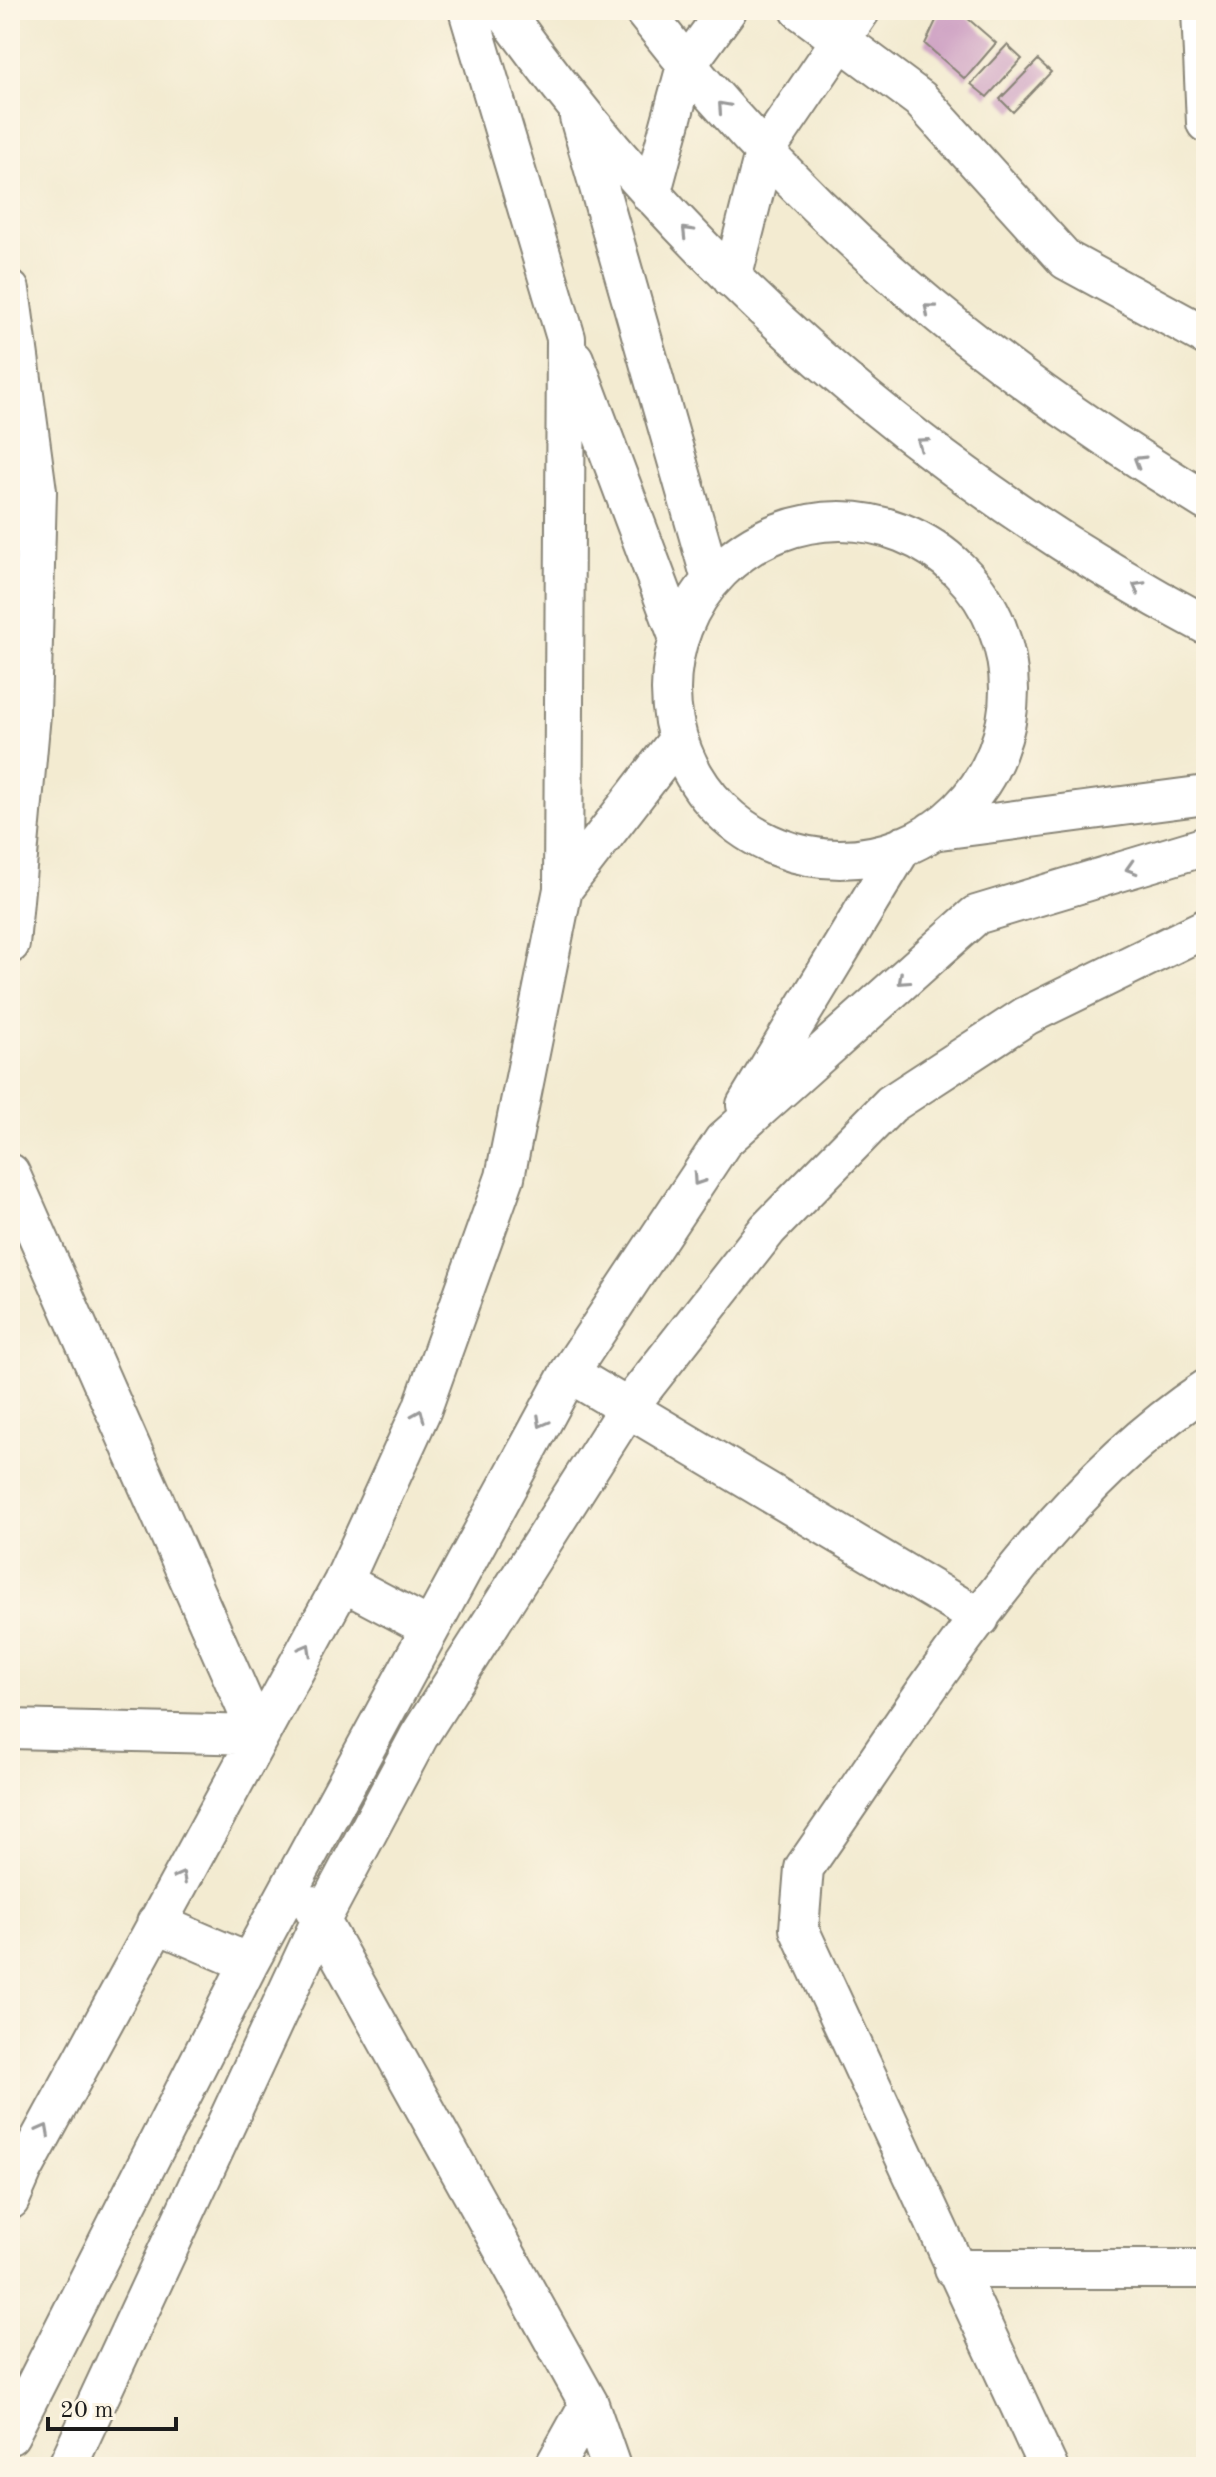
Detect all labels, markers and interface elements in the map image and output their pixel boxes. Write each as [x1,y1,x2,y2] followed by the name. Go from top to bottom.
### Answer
[719,102,733,117] one-way arrow
[682,227,696,241] one-way arrow
[923,304,938,319] one-way arrow
[916,439,930,453] one-way arrow
[1133,455,1148,471] one-way arrow
[1132,581,1147,597] one-way arrow
[1125,859,1139,875] one-way arrow
[898,971,912,986] one-way arrow
[692,1172,707,1186] one-way arrow
[409,1409,425,1423] one-way arrow
[536,1414,552,1428] one-way arrow
[296,1643,312,1658] one-way arrow
[172,1871,187,1886] one-way arrow
[34,2125,50,2139] one-way arrow
[48,2381,176,2431] scale bar
[60,2399,114,2423] text: 20 m

